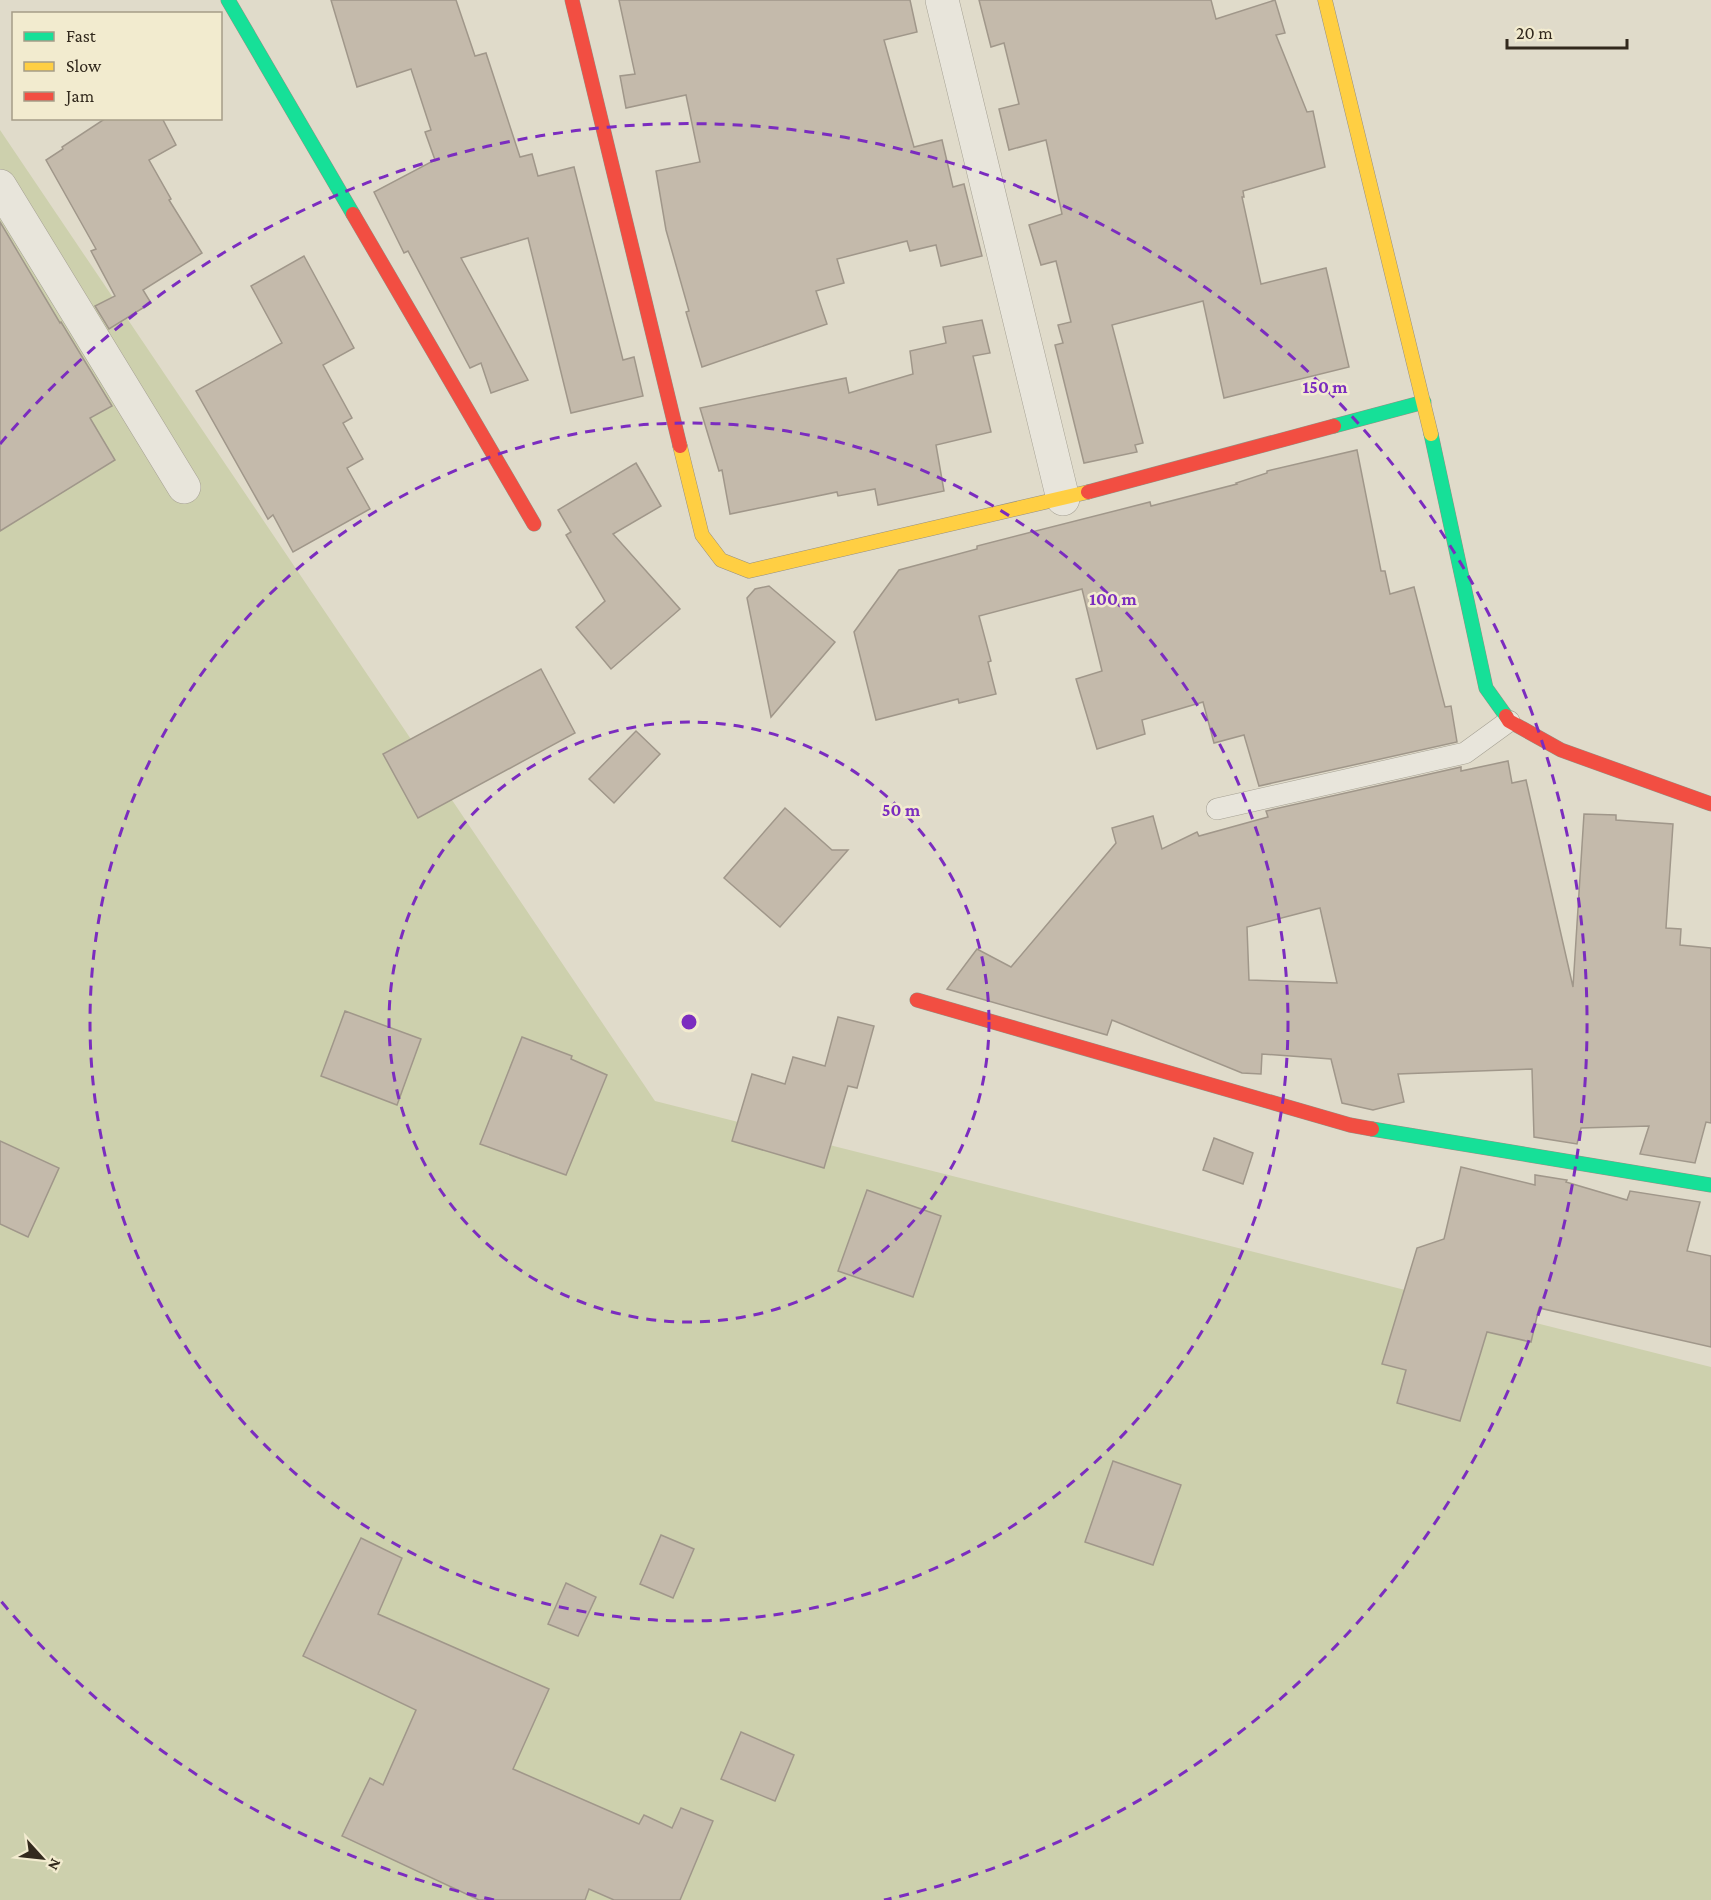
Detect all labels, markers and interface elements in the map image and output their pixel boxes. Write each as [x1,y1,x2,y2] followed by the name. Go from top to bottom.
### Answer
[12,12,222,120] legend
[1507,12,1627,50] scale bar
[1516,23,1553,43] text: 20 m
[66,26,97,46] text: Fast
[66,56,102,76] text: Slow
[64,86,95,106] text: Jam
[1302,377,1348,397] text: 150 m
[1089,589,1137,609] text: 100 m
[882,800,921,820] text: 50 m
[679,1012,699,1032] centre of rings
[12,1828,72,1888] north arrow
[45,1856,65,1873] text: N

